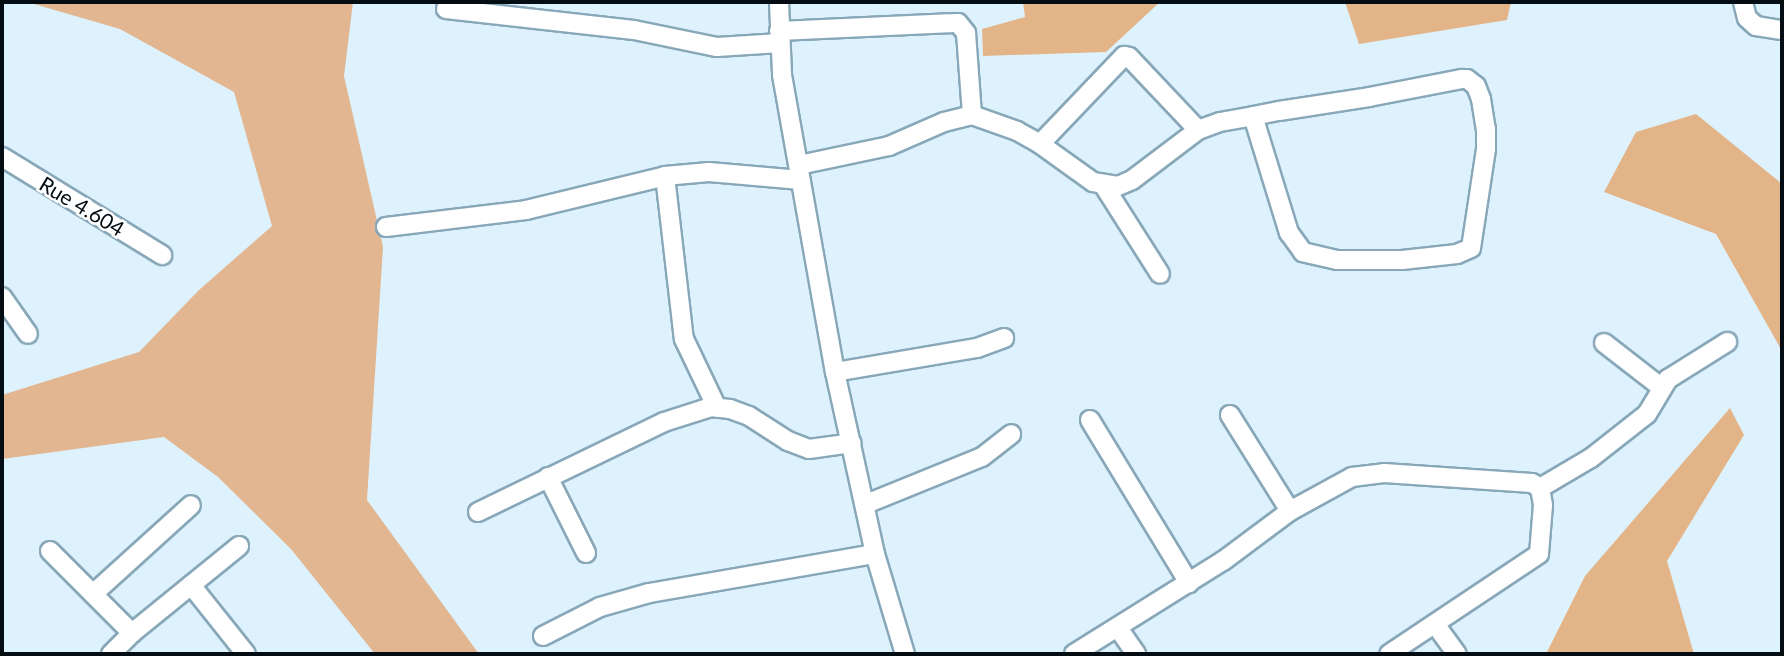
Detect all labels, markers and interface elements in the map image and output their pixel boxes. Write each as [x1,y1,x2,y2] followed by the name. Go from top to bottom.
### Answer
[35,171,129,241] street label: Rue 4.604

